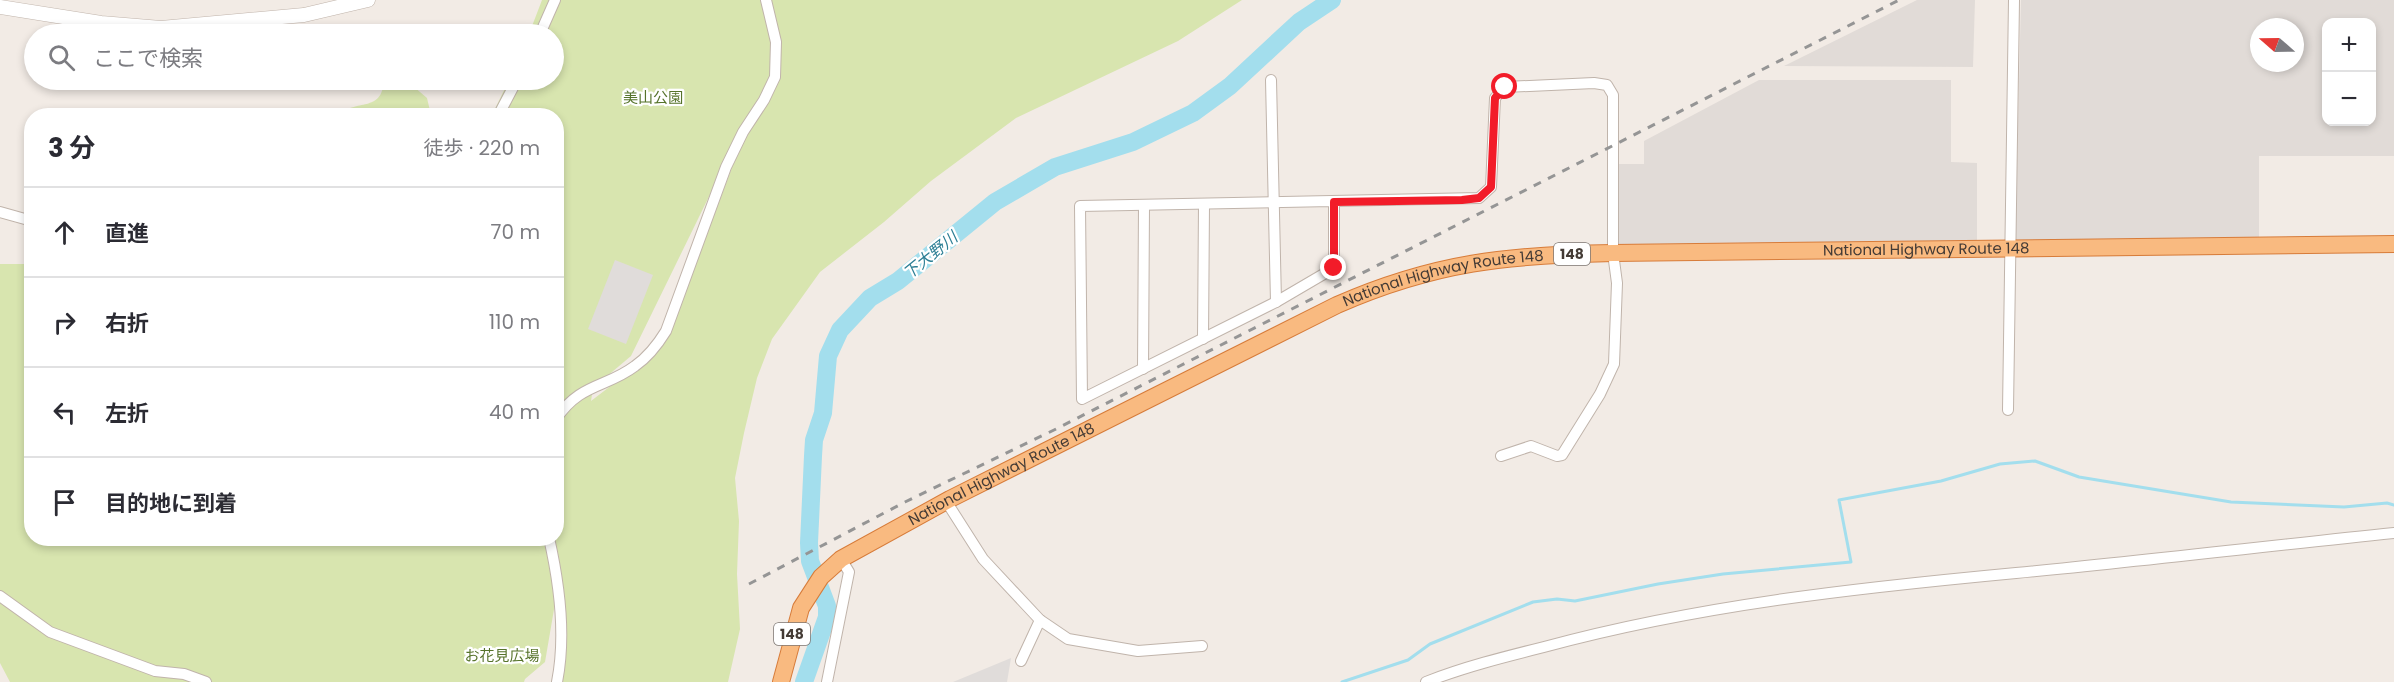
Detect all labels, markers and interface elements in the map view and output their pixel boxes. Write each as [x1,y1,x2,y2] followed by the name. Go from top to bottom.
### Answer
[2250,18,2304,72] north arrow
[2322,18,2376,126] map controls
[2322,18,2376,72] button: +
[24,24,564,90] search box
[45,41,78,74] icon: search
[93,43,203,74] text: ここで検索
[2322,72,2376,126] button: −
[1491,73,1517,99] route start
[623,87,683,108] park label: 美山公園
[48,130,95,166] text: 3 分
[424,134,540,162] text: 徒歩 · 220 m
[48,216,81,249] icon: ahead
[105,218,149,249] text: 直進
[491,218,540,246] text: 70 m
[898,225,964,284] water label: 下大野川
[1823,237,2030,261] street label: National Highway Route 148
[1554,243,1590,265] road number: 148
[1339,245,1544,311] street label: National Highway Route 148
[1320,254,1346,280] route end
[48,306,81,339] icon: right
[105,308,149,339] text: 右折
[489,308,540,336] text: 110 m
[48,396,81,429] icon: left
[105,398,149,429] text: 左折
[489,398,540,426] text: 40 m
[904,417,1098,530] street label: National Highway Route 148
[48,486,81,519] icon: arrive
[105,488,237,519] text: 目的地に到着
[774,623,810,645] road number: 148
[464,645,540,666] park label: お花見広場

